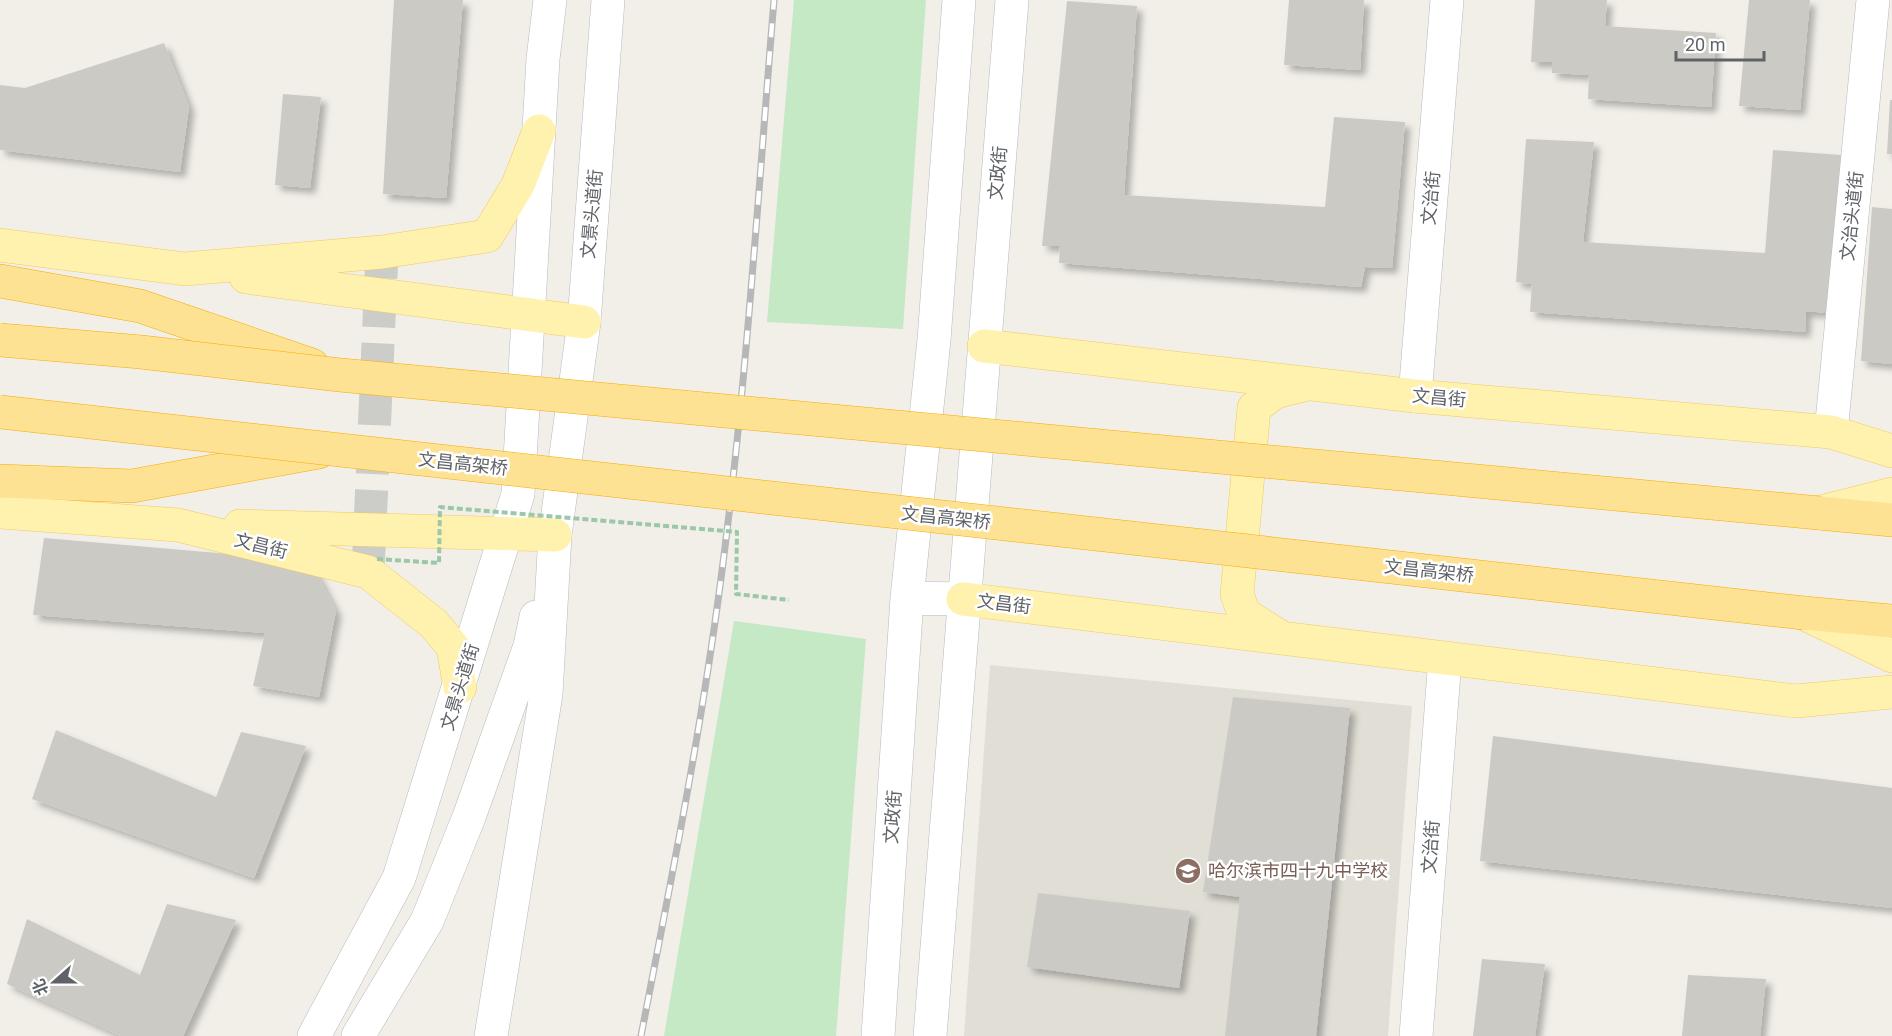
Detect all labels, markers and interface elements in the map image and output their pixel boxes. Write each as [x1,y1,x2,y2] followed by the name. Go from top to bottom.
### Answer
[1676,24,1764,62] scale bar
[1685,34,1725,55] text: 20 m
[985,145,1010,201] street label: 文政街
[577,168,606,260] street label: 文景头道街
[1418,170,1443,226] street label: 文治街
[1836,170,1867,262] street label: 文治头道街
[1411,385,1467,410] street label: 文昌街
[417,448,509,479] street label: 文昌高架桥
[900,502,992,533] street label: 文昌高架桥
[232,529,290,562] street label: 文昌街
[1383,555,1475,586] street label: 文昌高架桥
[976,590,1032,617] street label: 文昌街
[436,641,483,733] street label: 文景头道街
[880,789,905,845] street label: 文政街
[1418,819,1443,875] street label: 文治街
[1173,856,1203,886] school or university icon: 哈尔滨市四十九中学校
[1208,860,1388,881] place label: 哈尔滨市四十九中学校
[24,952,84,1012] north arrow
[29,976,52,998] text: 北

